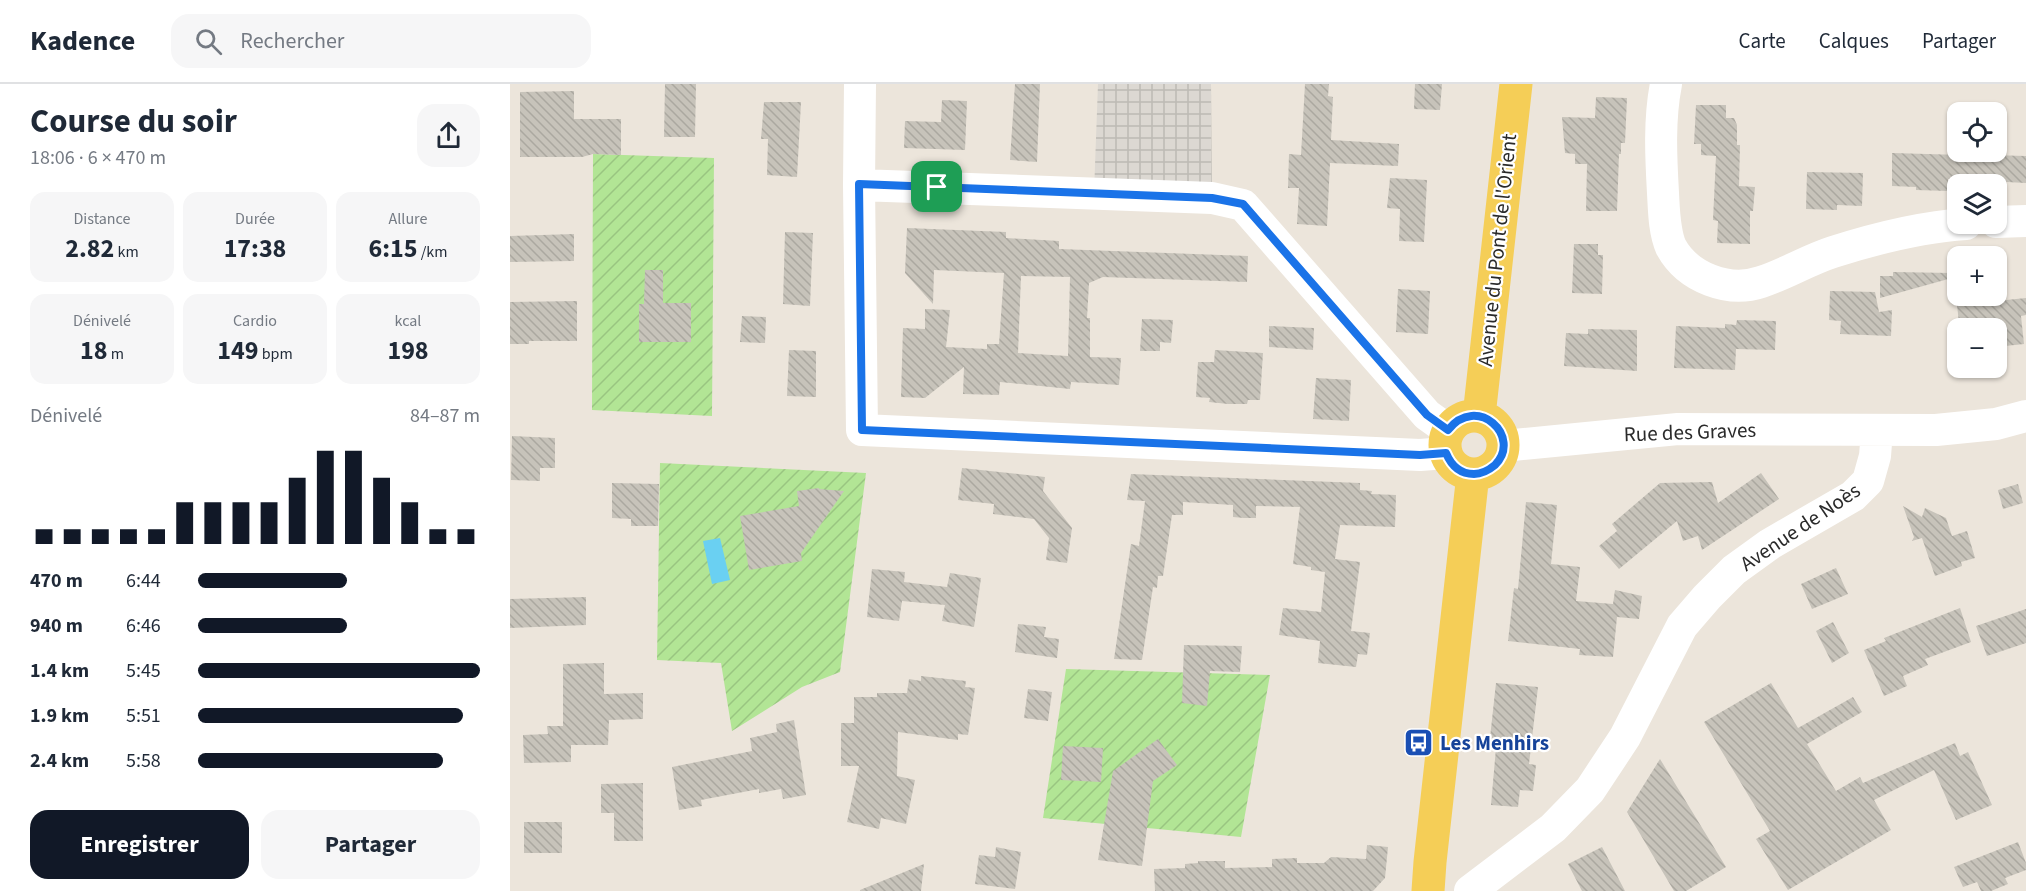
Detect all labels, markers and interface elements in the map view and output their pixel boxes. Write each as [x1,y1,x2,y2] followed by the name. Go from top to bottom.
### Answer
[171,14,591,68] search box
[30,21,135,61] text: Kadence
[192,25,225,58] icon: search
[240,25,344,57] text: Rechercher
[1739,26,1786,56] text: Carte
[1819,26,1889,56] text: Calques
[1922,26,1996,56] text: Partager
[30,98,237,145] text: Course du soir
[1947,102,2007,378] map controls
[1947,102,2007,162] button: locate
[417,104,480,167] button: share
[1470,132,1524,368] street label: Avenue du Pont de l'Orient
[30,144,166,172] text: 18:06 · 6 × 470 m
[911,161,962,212] pin
[920,170,953,203] icon: arrive
[1947,174,2007,234] button: layers
[74,208,130,230] text: Distance
[235,208,275,230] text: Durée
[389,208,427,230] text: Allure
[65,230,114,267] text: 2.82
[224,230,286,267] text: 17:38
[369,230,418,267] text: 6:15
[114,241,139,263] text: km
[418,241,447,263] text: /km
[1947,246,2007,306] button: +
[73,310,131,332] text: Dénivelé
[233,310,277,332] text: Cardio
[395,310,421,332] text: kcal
[1947,318,2007,378] button: −
[80,332,108,369] text: 18
[217,332,258,369] text: 149
[387,332,429,369] text: 198
[108,343,124,365] text: m
[258,343,293,365] text: bpm
[30,402,102,430] text: Dénivelé
[410,402,480,430] text: 84–87 m
[1623,415,1757,449] street label: Rue des Graves
[1734,475,1866,578] street label: Avenue de Noès
[30,567,83,595] text: 470 m
[126,567,161,595] text: 6:44
[30,612,83,640] text: 940 m
[126,612,161,640] text: 6:46
[30,657,89,685] text: 1.4 km
[126,657,161,685] text: 5:45
[30,702,89,730] text: 1.9 km
[126,702,161,730] text: 5:51
[1403,727,1435,759] bus stop icon: Les Menhirs
[1440,728,1549,758] place label: Les Menhirs
[30,747,89,775] text: 2.4 km
[126,747,161,775] text: 5:58
[30,810,249,879] button: Enregistrer
[261,810,480,879] button: Partager

